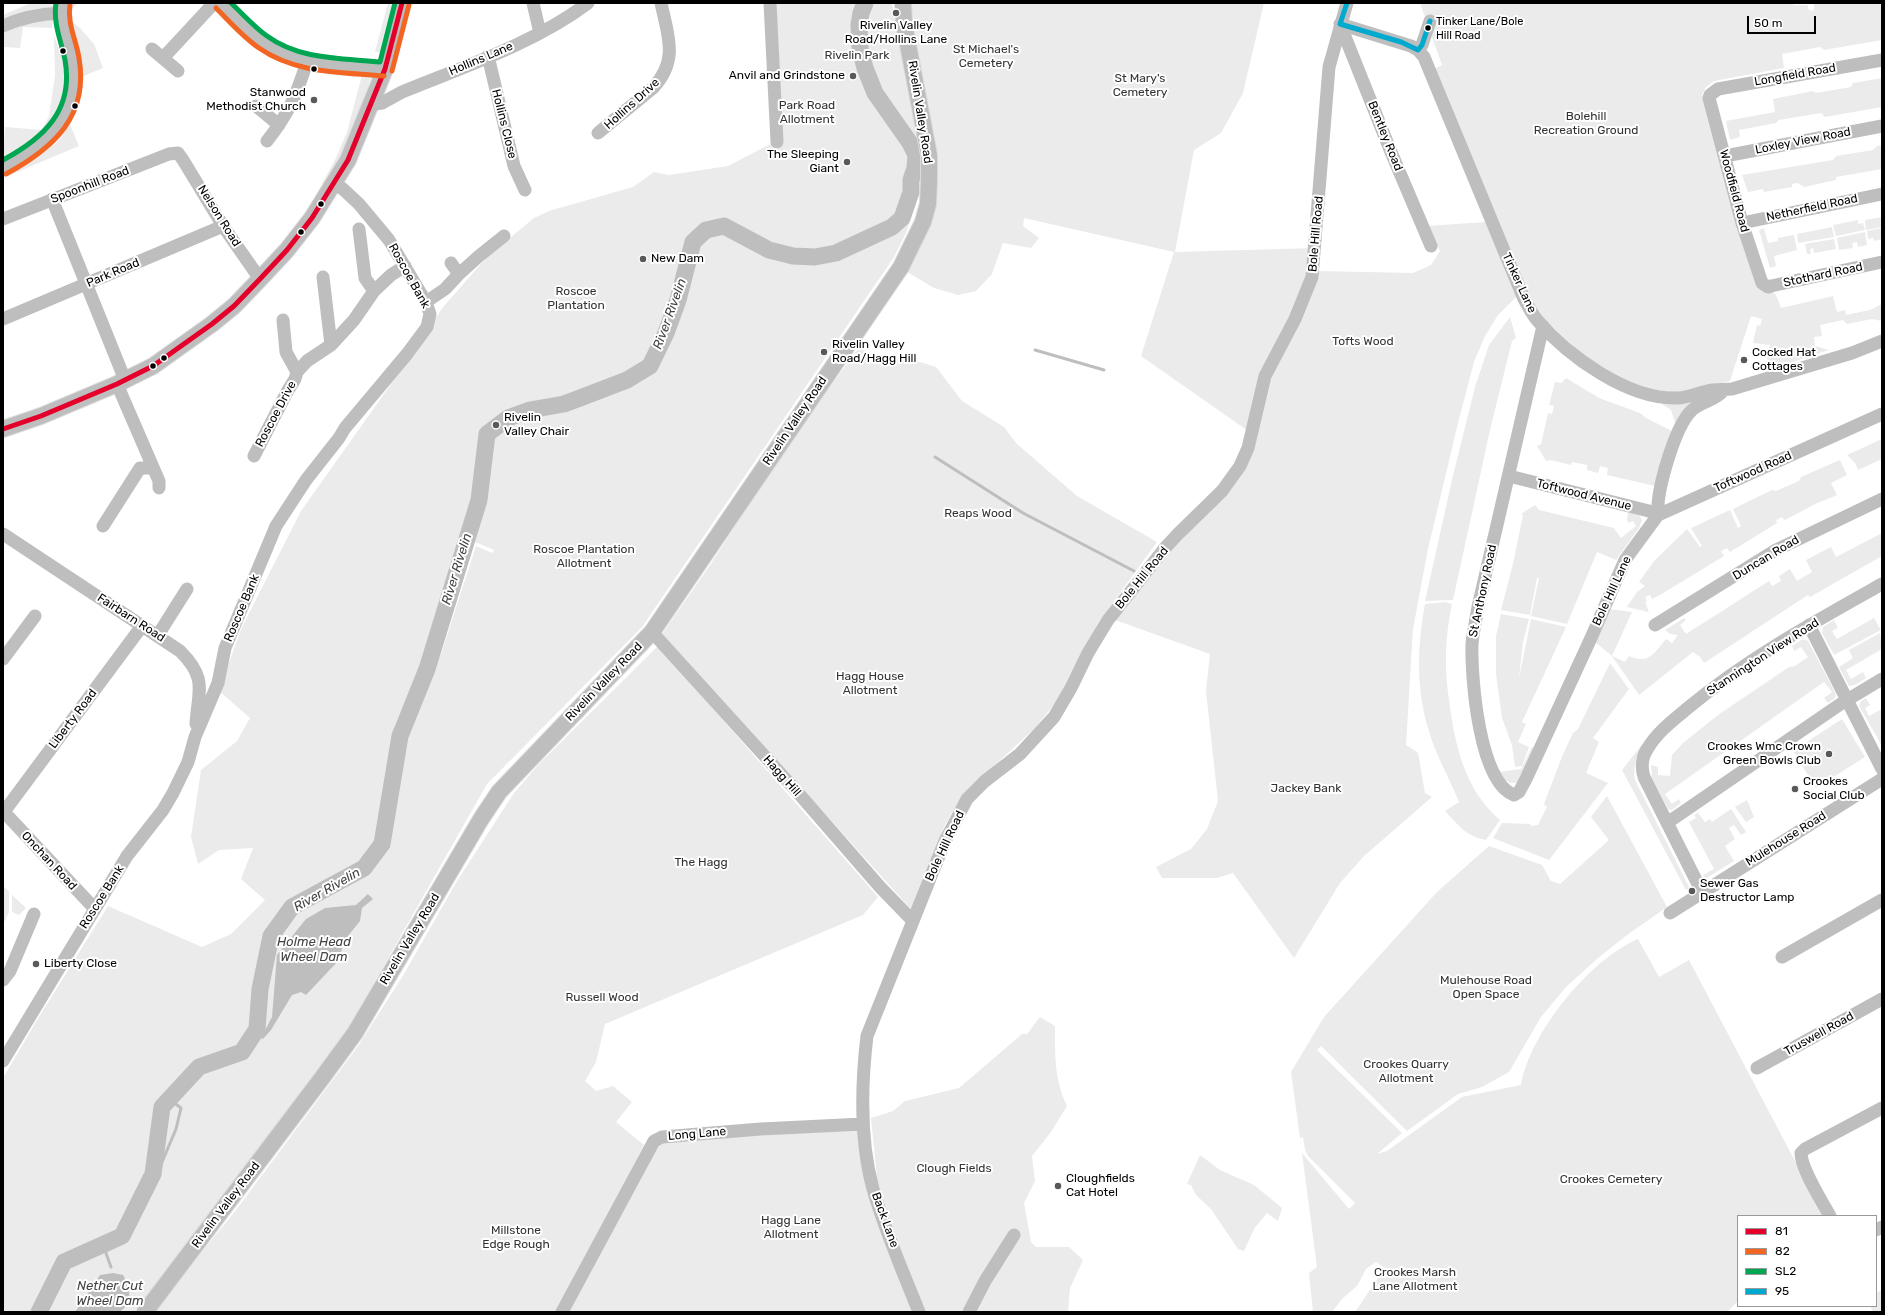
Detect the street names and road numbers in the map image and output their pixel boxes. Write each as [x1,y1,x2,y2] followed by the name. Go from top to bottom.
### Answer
[447,39,515,79] street label: Hollins Lane
[905,59,935,165] street label: Rivelin Valley Road
[1753,61,1837,89] street label: Longfield Road
[601,75,663,133] street label: Hollins Drive
[488,88,520,160] street label: Hollins Close
[1364,99,1406,173] street label: Bentley Road
[1754,125,1852,157] street label: Loxley View Road
[1716,148,1752,234] street label: Woodfield Road
[49,163,131,207] street label: Spoonhill Road
[194,183,244,249] street label: Nelson Road
[1765,191,1859,225] street label: Netherfield Road
[1306,195,1326,273] street label: Bole Hill Road
[385,241,433,311] street label: Roscoe Bank
[1499,251,1539,315] street label: Tinker Lane
[84,255,142,291] street label: Park Road
[1782,260,1864,290] street label: Stothard Road
[760,374,830,468] street label: Rivelin Valley Road
[253,378,299,450] street label: Roscoe Drive
[1712,448,1794,496] street label: Toftwood Road
[1535,476,1633,514] street label: Toftwood Avenue
[1730,533,1802,583] street label: Duncan Road
[1466,543,1500,639] street label: St Anthony Road
[1112,544,1172,612] street label: Bole Hill Road
[1590,554,1634,628] street label: Bole Hill Lane
[221,572,263,644] street label: Roscoe Bank
[94,591,168,645] street label: Fairbarn Road
[1704,615,1822,699] street label: Stannington View Road
[563,640,645,724] street label: Rivelin Valley Road
[46,686,100,752] street label: Liberty Road
[760,753,804,799] street label: Hagg Hill
[922,808,968,884] street label: Bole Hill Road
[1743,809,1829,869] street label: Mulehouse Road
[18,829,80,893] street label: Onchan Road
[77,863,127,931] street label: Roscoe Bank
[377,891,443,987] street label: Rivelin Valley Road
[1782,1009,1856,1059] street label: Truswell Road
[667,1124,727,1144] street label: Long Lane
[189,1159,263,1251] street label: Rivelin Valley Road
[868,1190,902,1250] street label: Back Lane

